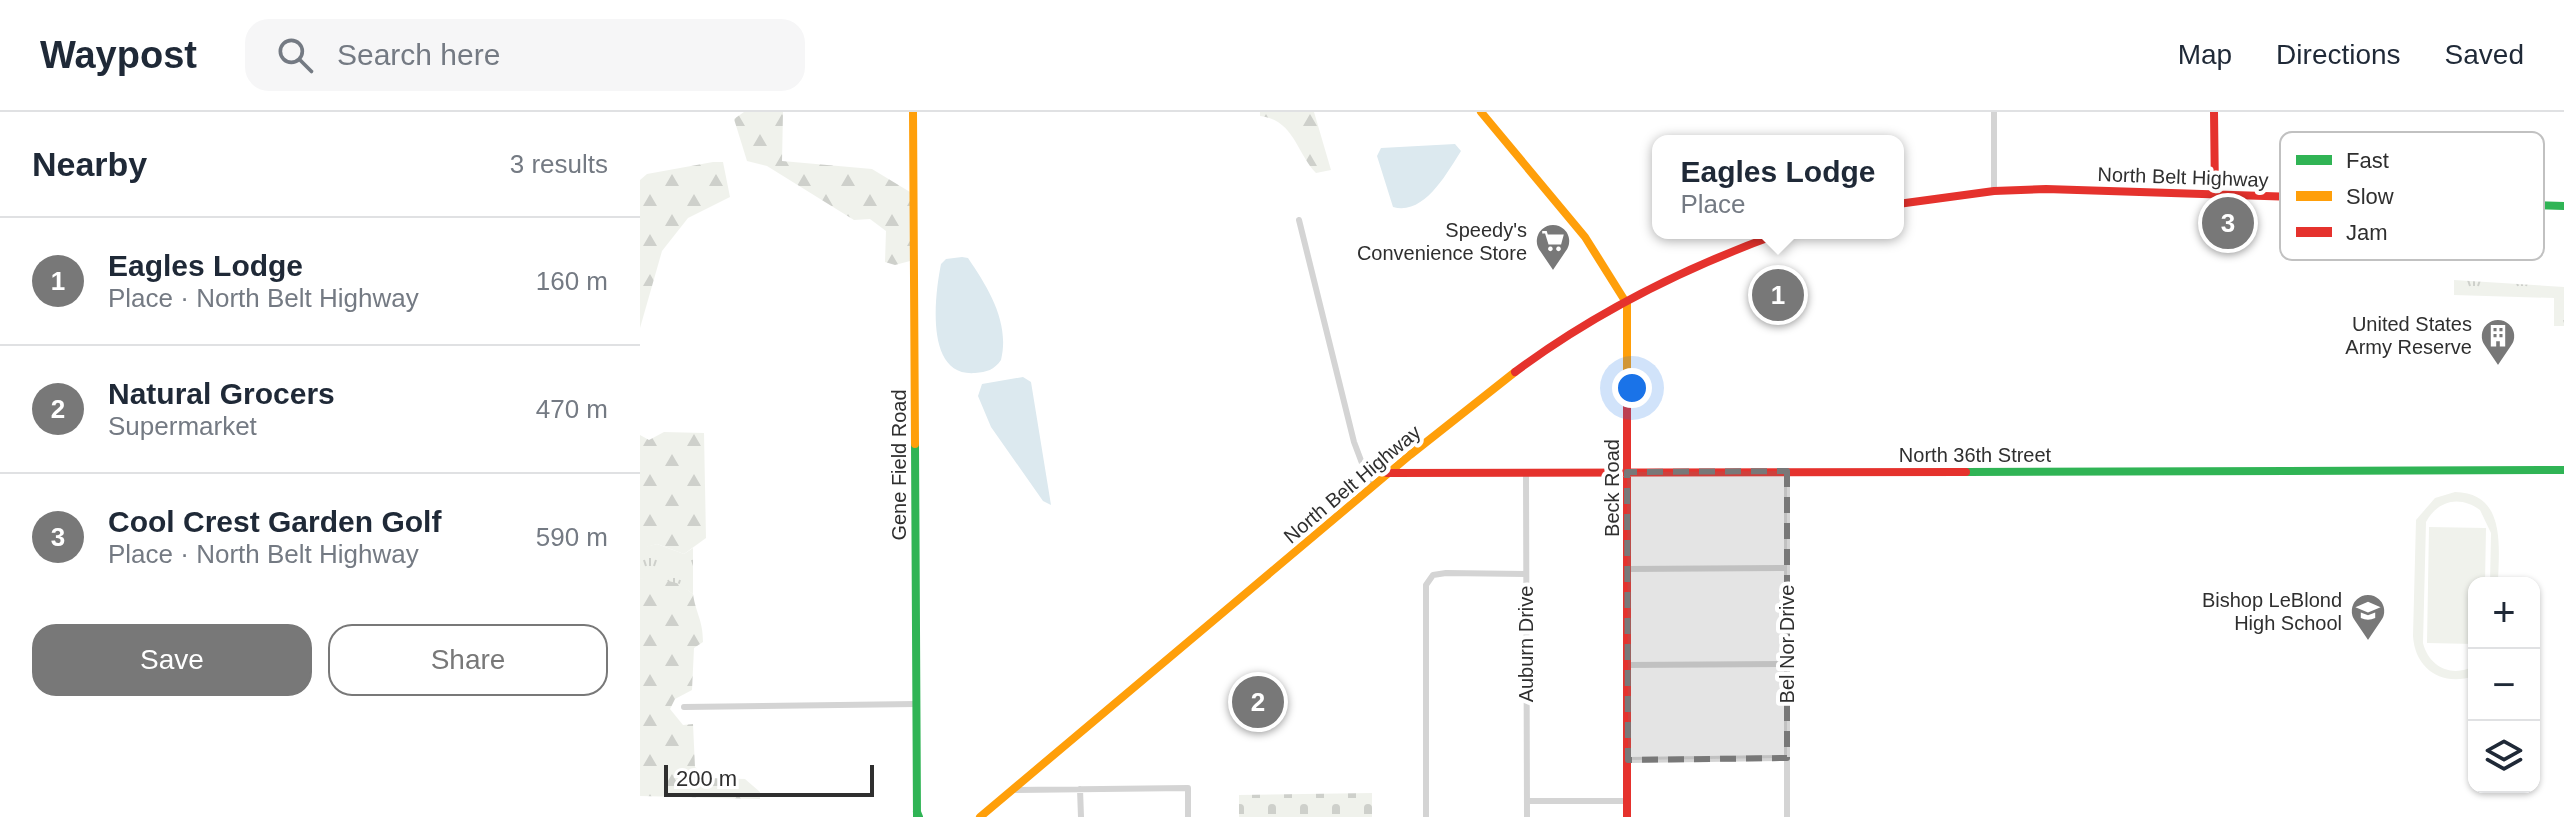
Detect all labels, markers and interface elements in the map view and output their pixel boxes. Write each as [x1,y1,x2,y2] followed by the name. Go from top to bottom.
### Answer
[245,19,805,91] search box
[273,33,317,77] icon: search
[40,34,197,76] text: Waypost
[337,38,500,71] text: Search here
[2178,39,2232,70] text: Map
[2276,39,2401,70] text: Directions
[2445,39,2524,70] text: Saved
[2280,132,2544,260] legend
[1652,135,1904,239] popup
[32,145,147,183] text: Nearby
[2346,148,2389,173] text: Fast
[510,149,608,179] text: 3 results
[1680,155,1876,188] text: Eagles Lodge
[2097,163,2269,191] street label: North Belt Highway
[2346,184,2394,209] text: Slow
[1680,189,1746,219] text: Place
[2202,193,2254,253] pin: 3
[1357,219,1527,264] place label: Speedy's Convenience Store
[2346,220,2388,245] text: Jam
[1534,222,1572,272] supermarket icon: Speedy's Convenience Store
[108,249,303,282] text: Eagles Lodge
[1752,265,1804,325] pin: 1
[51,266,65,296] text: 1
[536,266,608,296] text: 160 m
[108,283,419,313] text: Place · North Belt Highway
[2345,313,2472,358] place label: United States Army Reserve
[2479,317,2517,367] building icon: United States Army Reserve
[1612,368,1652,408] your location
[108,377,335,410] text: Natural Grocers
[888,389,910,541] street label: Gene Field Road
[51,394,65,424] text: 2
[536,394,608,424] text: 470 m
[108,411,257,441] text: Supermarket
[1279,421,1425,547] street label: North Belt Highway
[1601,439,1623,537] street label: Beck Road
[1899,444,2052,466] street label: North 36th Street
[108,505,441,538] text: Cool Crest Garden Golf
[51,522,65,552] text: 3
[536,522,608,552] text: 590 m
[108,539,419,569] text: Place · North Belt Highway
[2468,577,2540,793] map controls
[2468,577,2540,649] button: +
[1776,585,1798,703] street label: Bel Nor Drive
[1515,586,1537,702] street label: Auburn Drive
[2202,589,2342,634] place label: Bishop LeBlond High School
[2349,592,2387,642] school or university icon: Bishop LeBlond High School
[32,624,312,696] button: Save
[328,624,608,696] button: Share
[2468,649,2540,721] button: −
[1232,672,1284,732] pin: 2
[2468,721,2540,793] button: layers
[664,761,874,797] scale bar
[676,766,737,791] text: 200 m

